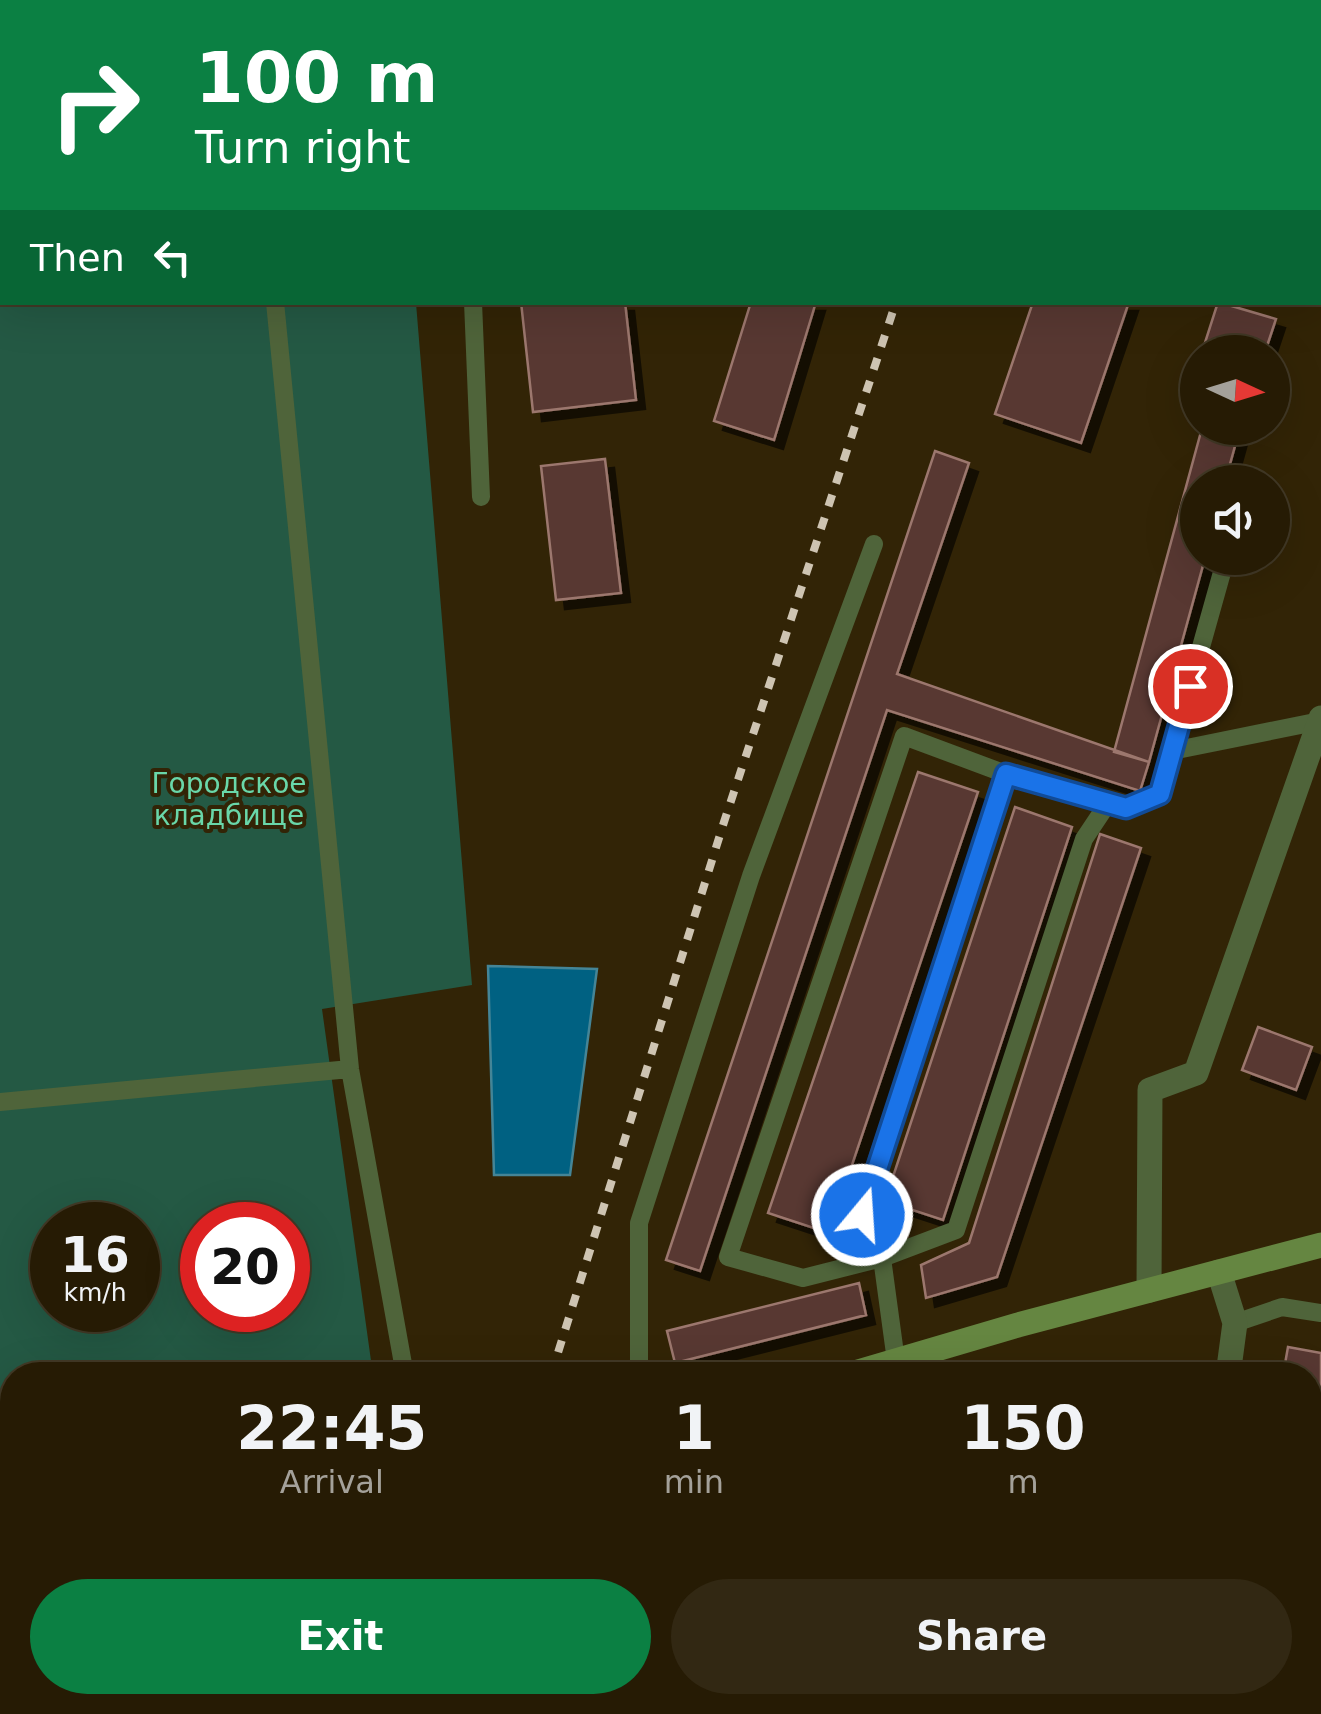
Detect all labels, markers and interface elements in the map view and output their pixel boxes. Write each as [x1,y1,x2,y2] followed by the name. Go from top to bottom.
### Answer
[195,37,438,119] text: 100 m
[30,40,160,170] icon: right
[195,121,410,174] text: Turn right
[145,230,200,285] icon: left
[30,236,125,280] text: Then
[1180,335,1290,445] north arrow
[1180,335,1290,575] map controls
[1180,465,1290,575] button: sound
[1148,644,1233,729] pin
[1163,659,1218,714] icon: arrive
[151,767,307,832] park label: Городское кладбище
[810,1163,914,1267] position arrow
[180,1202,310,1332] speed limit sign: 20
[60,1226,130,1284] text: 16
[63,1278,127,1307] text: km/h
[236,1393,427,1463] text: 22:45
[673,1393,715,1463] text: 1
[960,1393,1086,1463] text: 150
[280,1463,384,1501] text: Arrival
[664,1463,724,1501] text: min
[1007,1463,1039,1501] text: m
[30,1579,651,1694] button: Exit
[671,1579,1292,1694] button: Share

